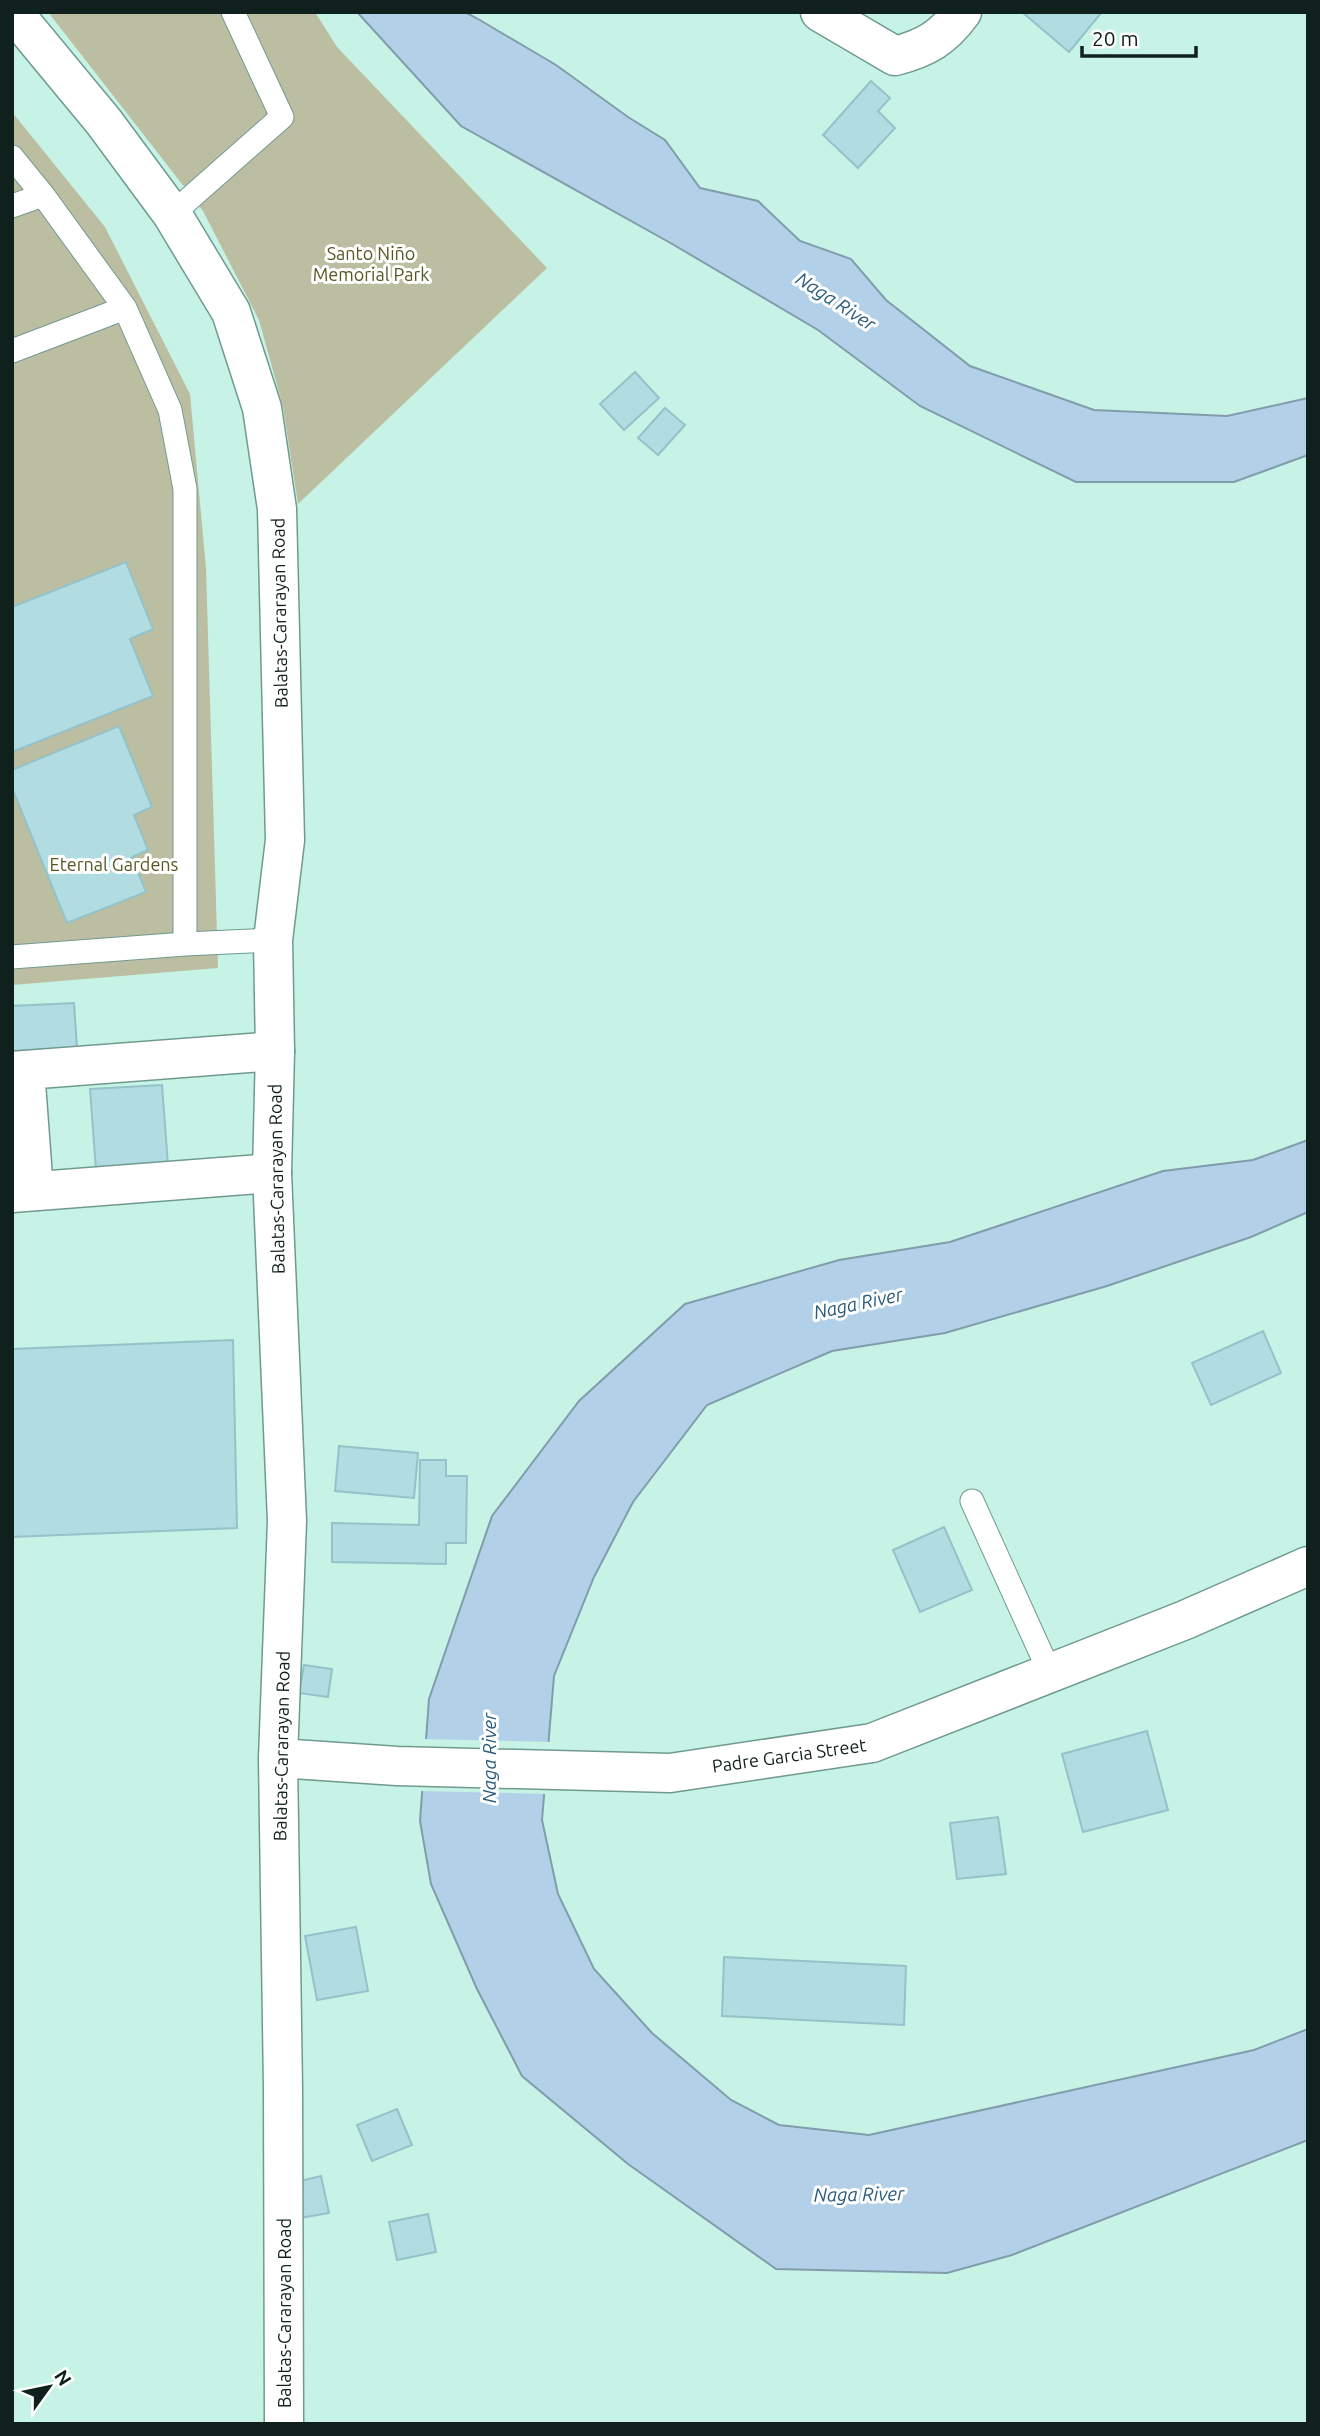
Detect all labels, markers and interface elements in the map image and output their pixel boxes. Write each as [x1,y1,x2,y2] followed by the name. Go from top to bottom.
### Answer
[1082,14,1196,58] scale bar
[1092,26,1139,50] text: 20 m
[313,243,429,284] park label: Santo Niño Memorial Park
[792,267,881,335] water label: Naga River
[267,518,291,708] street label: Balatas-Cararayan Road
[50,854,179,874] park label: Eternal Gardens
[264,1084,288,1274] street label: Balatas-Cararayan Road
[811,1283,905,1323] water label: Naga River
[269,1651,293,1841] street label: Balatas-Cararayan Road
[478,1712,500,1803] water label: Naga River
[711,1734,867,1776] street label: Padre Garcia Street
[814,2182,905,2206] water label: Naga River
[274,2218,294,2408] street label: Balatas-Cararayan Road
[14,2352,84,2422] north arrow
[50,2366,76,2390] text: N

